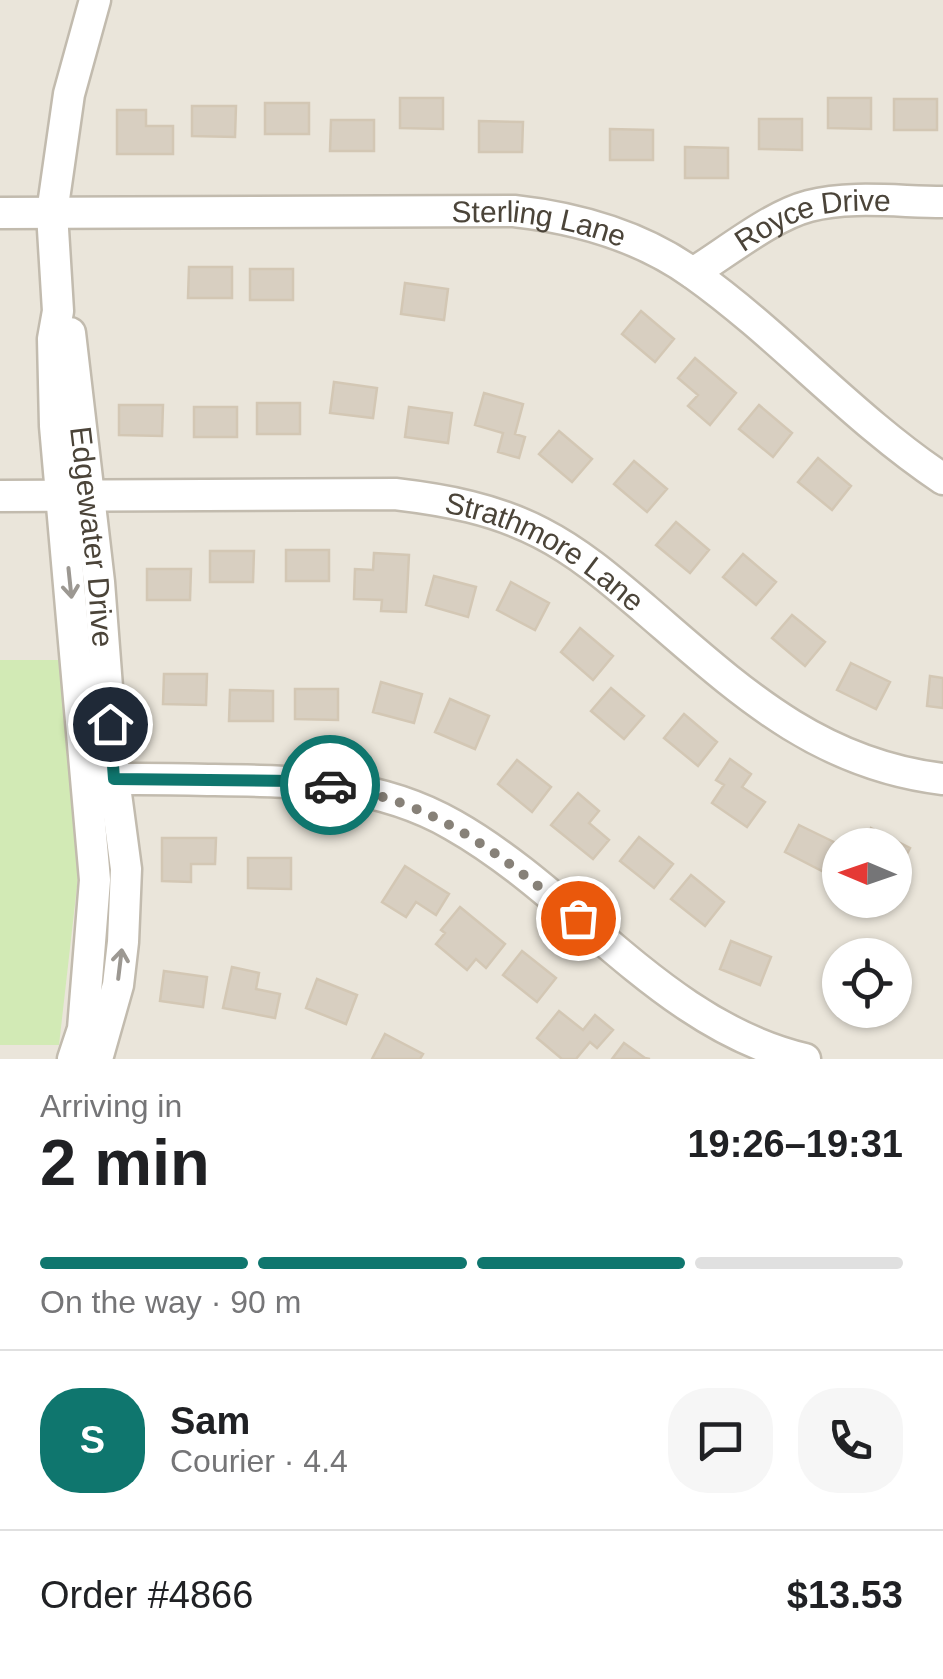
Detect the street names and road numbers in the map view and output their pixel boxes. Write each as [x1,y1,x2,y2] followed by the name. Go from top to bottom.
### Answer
[728,183,891,257] street label: Royce Drive
[452,195,631,253] street label: Sterling Lane
[64,425,120,648] street label: Edgewater Drive
[442,485,651,617] street label: Strathmore Lane

